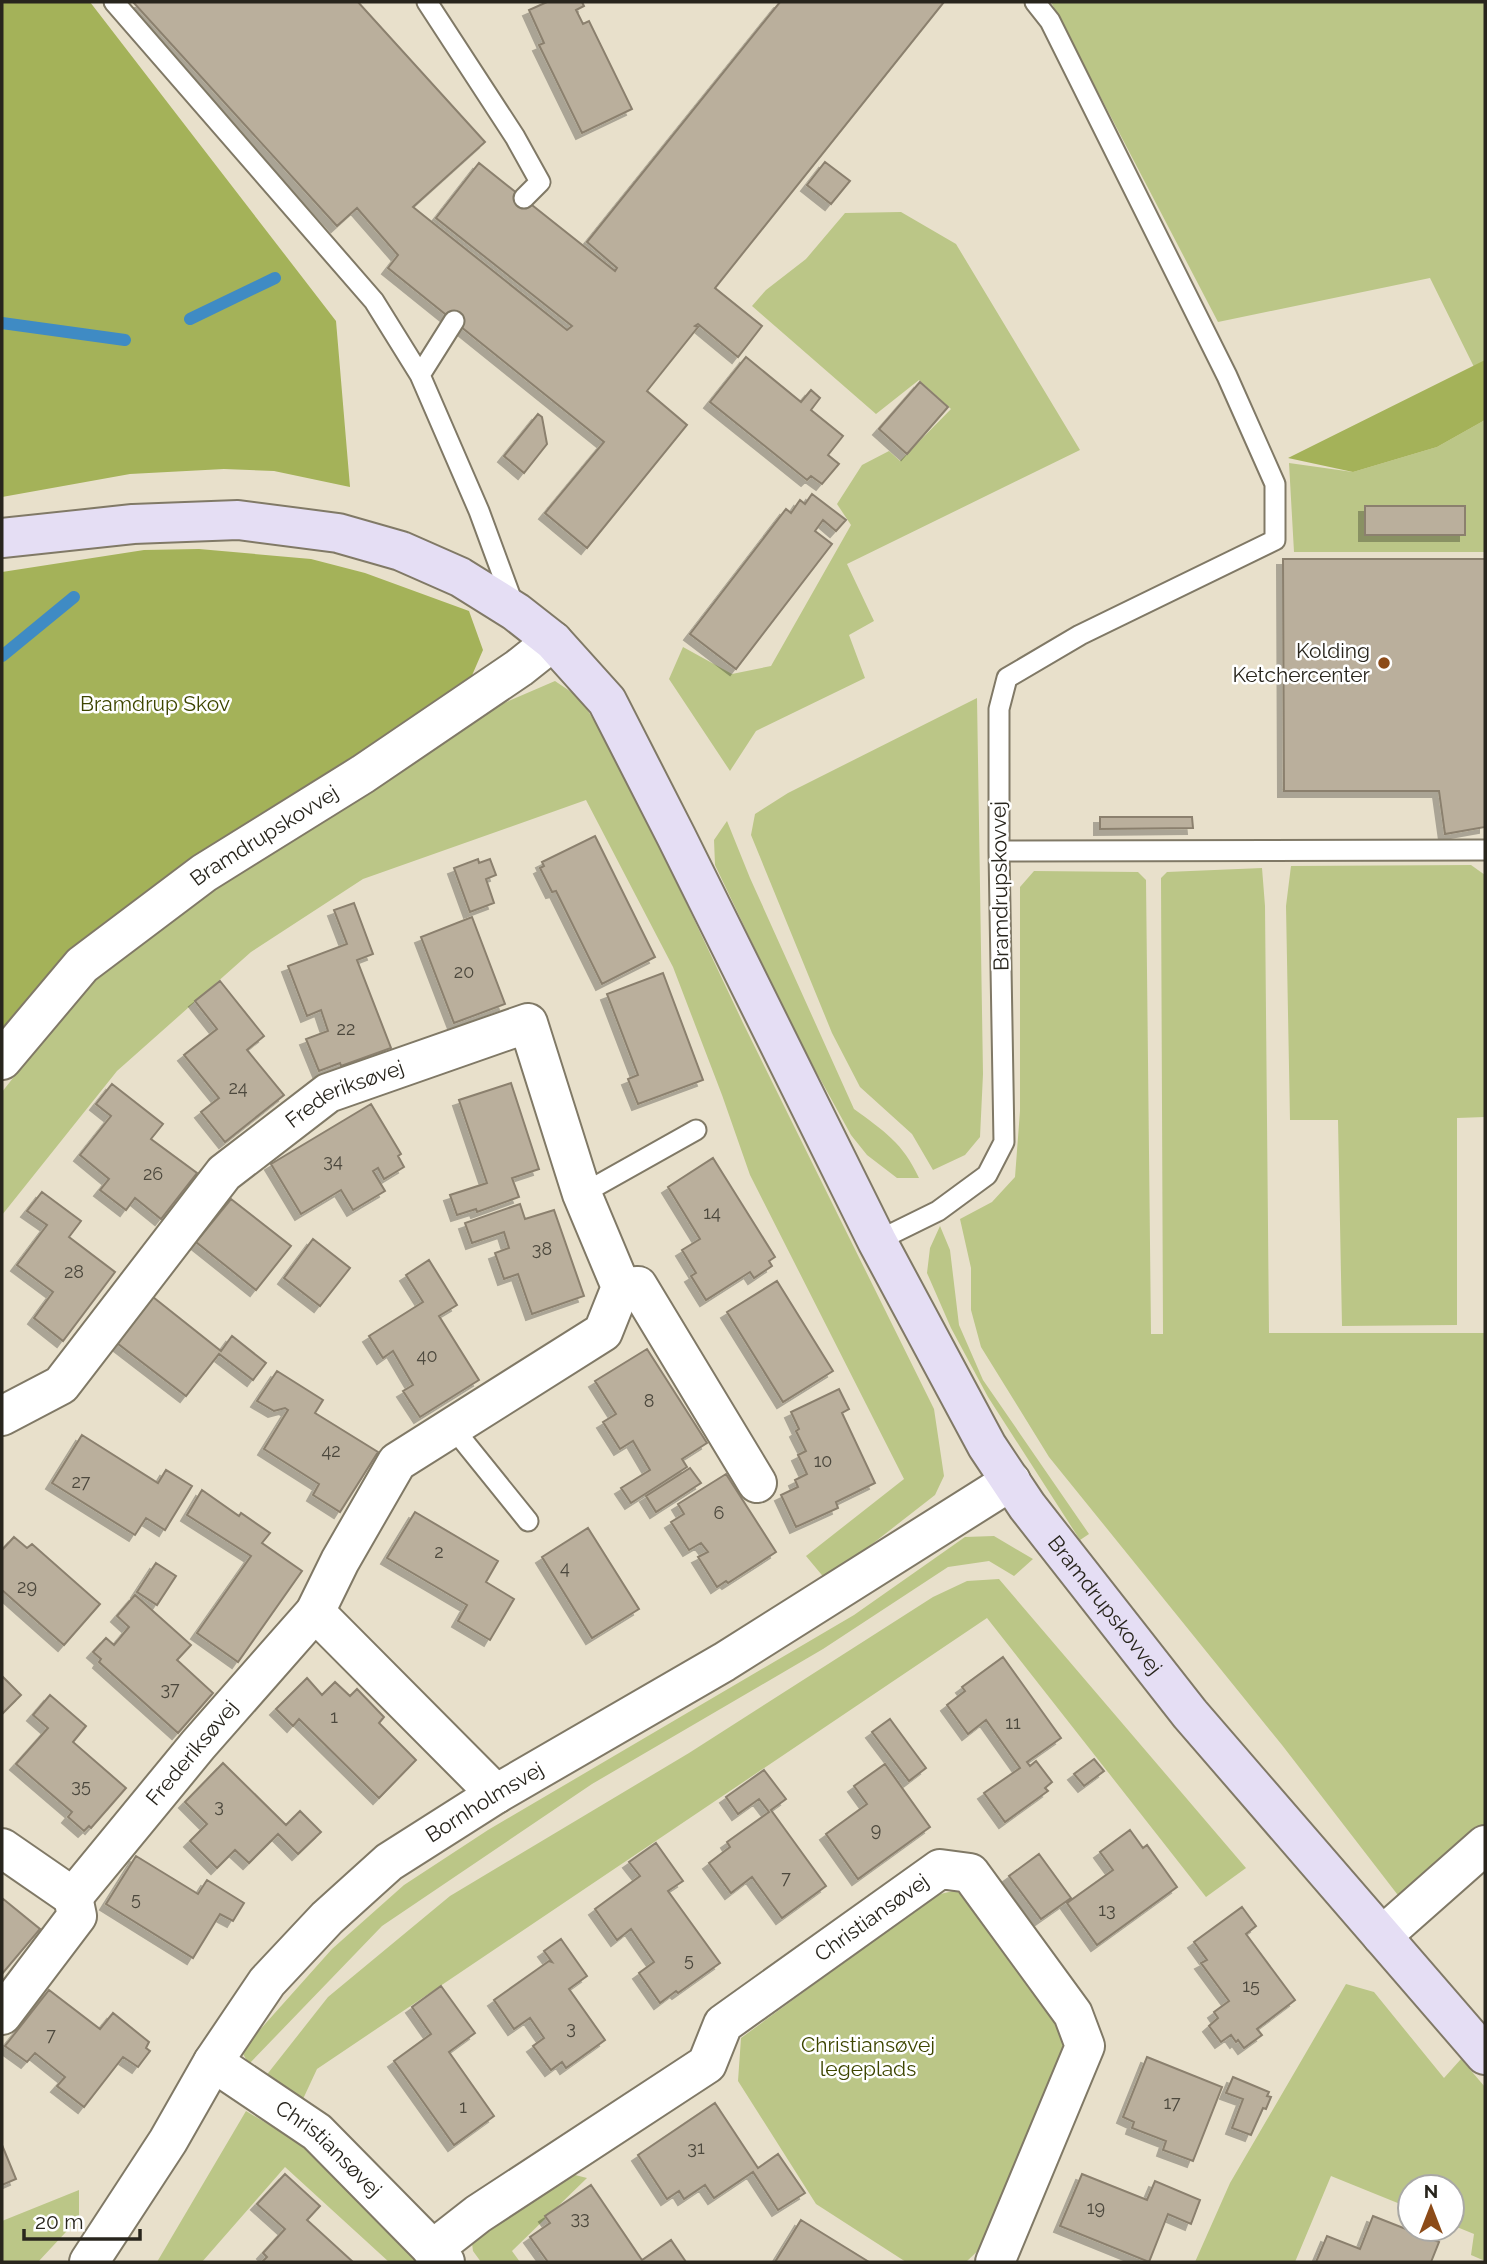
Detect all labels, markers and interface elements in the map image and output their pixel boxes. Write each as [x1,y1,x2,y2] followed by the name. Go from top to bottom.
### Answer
[1232,638,1371,687] place label: Kolding Ketchercenter
[1376,655,1392,671] marker: Kolding Ketchercenter
[80,691,230,716] park label: Bramdrup Skov
[185,780,343,891] street label: Bramdrupskovvej
[986,801,1013,971] street label: Bramdrupskovvej
[454,961,474,982] house number: 20
[337,1018,355,1039] house number: 22
[280,1054,407,1133] street label: Frederiksøvej
[228,1077,248,1098] house number: 24
[323,1150,343,1171] house number: 34
[143,1163,163,1184] house number: 26
[703,1202,721,1223] house number: 14
[532,1238,552,1259] house number: 38
[64,1261,84,1282] house number: 28
[417,1345,437,1366] house number: 40
[644,1390,654,1411] house number: 8
[321,1440,341,1461] house number: 42
[814,1450,832,1471] house number: 10
[71,1471,91,1492] house number: 27
[714,1502,725,1523] house number: 6
[1043,1530,1167,1680] street label: Bramdrupskovvej
[434,1541,444,1562] house number: 2
[560,1557,570,1578] house number: 4
[17,1576,37,1597] house number: 29
[160,1678,180,1699] house number: 37
[140,1695,243,1810] street label: Frederiksøvej
[330,1706,338,1727] house number: 1
[1005,1712,1021,1733] house number: 11
[421,1756,548,1847] street label: Bornholmsvej
[71,1775,91,1796] house number: 35
[214,1795,224,1816] house number: 3
[871,1819,881,1840] house number: 9
[781,1867,791,1888] house number: 7
[810,1868,933,1967] street label: Christiansøvej
[131,1888,141,1909] house number: 5
[1098,1899,1116,1920] house number: 13
[684,1949,694,1970] house number: 5
[1242,1975,1260,1996] house number: 15
[566,2017,576,2038] house number: 3
[46,2024,56,2045] house number: 7
[801,2032,935,2081] park label: Christiansøvej legeplads
[1163,2092,1181,2113] house number: 17
[271,2095,387,2202] street label: Christiansøvej
[459,2096,467,2117] house number: 1
[687,2137,705,2158] house number: 31
[1396,2173,1466,2243] north arrow
[1424,2180,1438,2202] text: N
[1087,2197,1105,2218] house number: 19
[24,2198,140,2242] scale bar
[570,2207,590,2228] house number: 33
[35,2209,83,2234] text: 20 m

